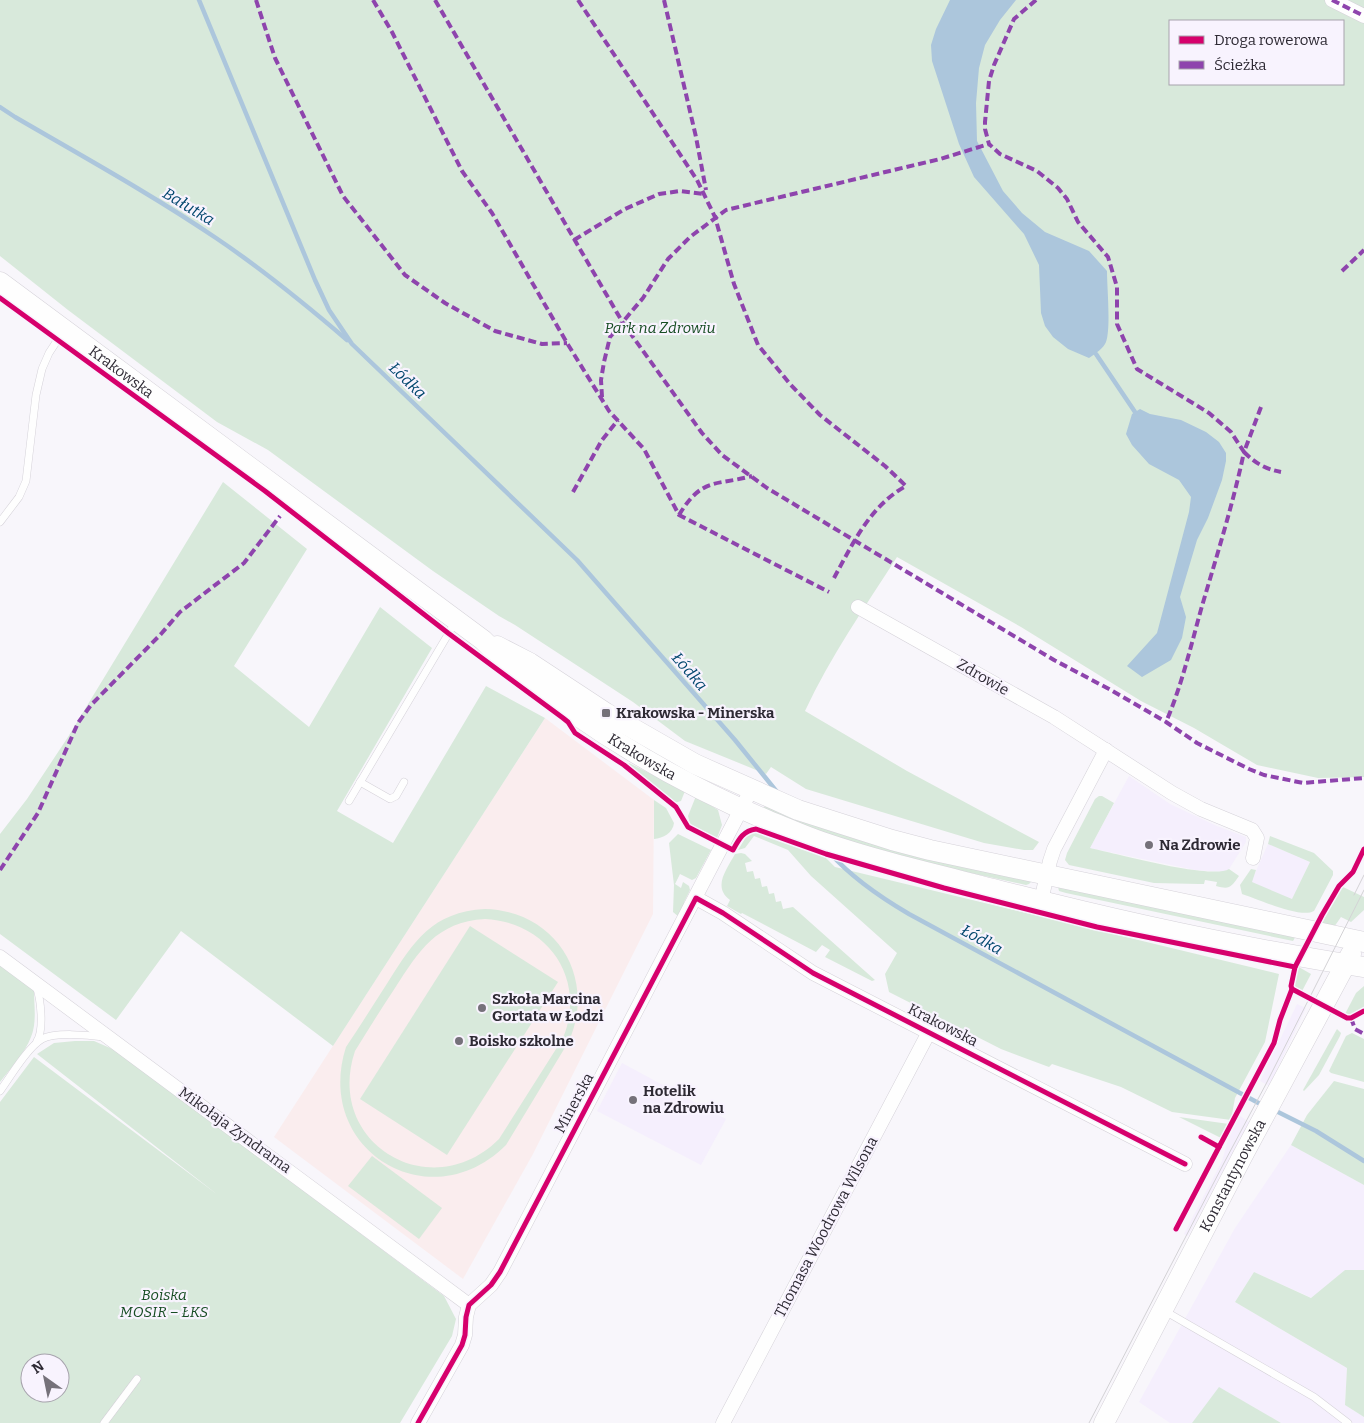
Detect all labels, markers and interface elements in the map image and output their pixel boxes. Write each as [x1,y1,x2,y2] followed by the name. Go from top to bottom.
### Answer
[1169,20,1344,85] legend
[1214,31,1328,49] text: Droga rowerowa
[1214,56,1266,74] text: Ścieżka
[159,184,218,229] water label: Bałutka
[604,319,716,337] park label: Park na Zdrowiu
[85,342,157,402] street label: Krakowska
[385,358,430,403] water label: Łódka
[668,648,711,694] water label: Łódka
[954,655,1012,699] street label: Zdrowie
[616,704,775,722] place label: Krakowska - Minerska
[600,707,612,719] marker: Krakowska - Minerska
[605,730,679,784] street label: Krakowska
[1159,836,1241,854] place label: Na Zdrowie
[1143,839,1155,851] marker: Na Zdrowie
[958,920,1006,959] water label: Łódka
[492,990,604,1025] place label: Szkoła Marcina Gortata w Łodzi
[905,1000,981,1050] street label: Krakowska
[476,1002,488,1014] marker: Szkoła Marcina Gortata w Łodzi
[469,1032,574,1050] place label: Boisko szkolne
[453,1035,465,1047] marker: Boisko szkolne
[551,1070,597,1136] street label: Minerska
[643,1082,725,1117] place label: Hotelik na Zdrowiu
[175,1083,295,1177] street label: Mikołaja Zyndrama
[627,1094,639,1106] marker: Hotelik na Zdrowiu
[1196,1116,1270,1235] street label: Konstantynowska
[771,1133,881,1321] street label: Thomasa Woodrowa Wilsona
[120,1286,209,1321] park label: Boiska MOSIR – ŁKS
[20,1353,70,1403] north arrow
[29,1357,48,1378] text: N

